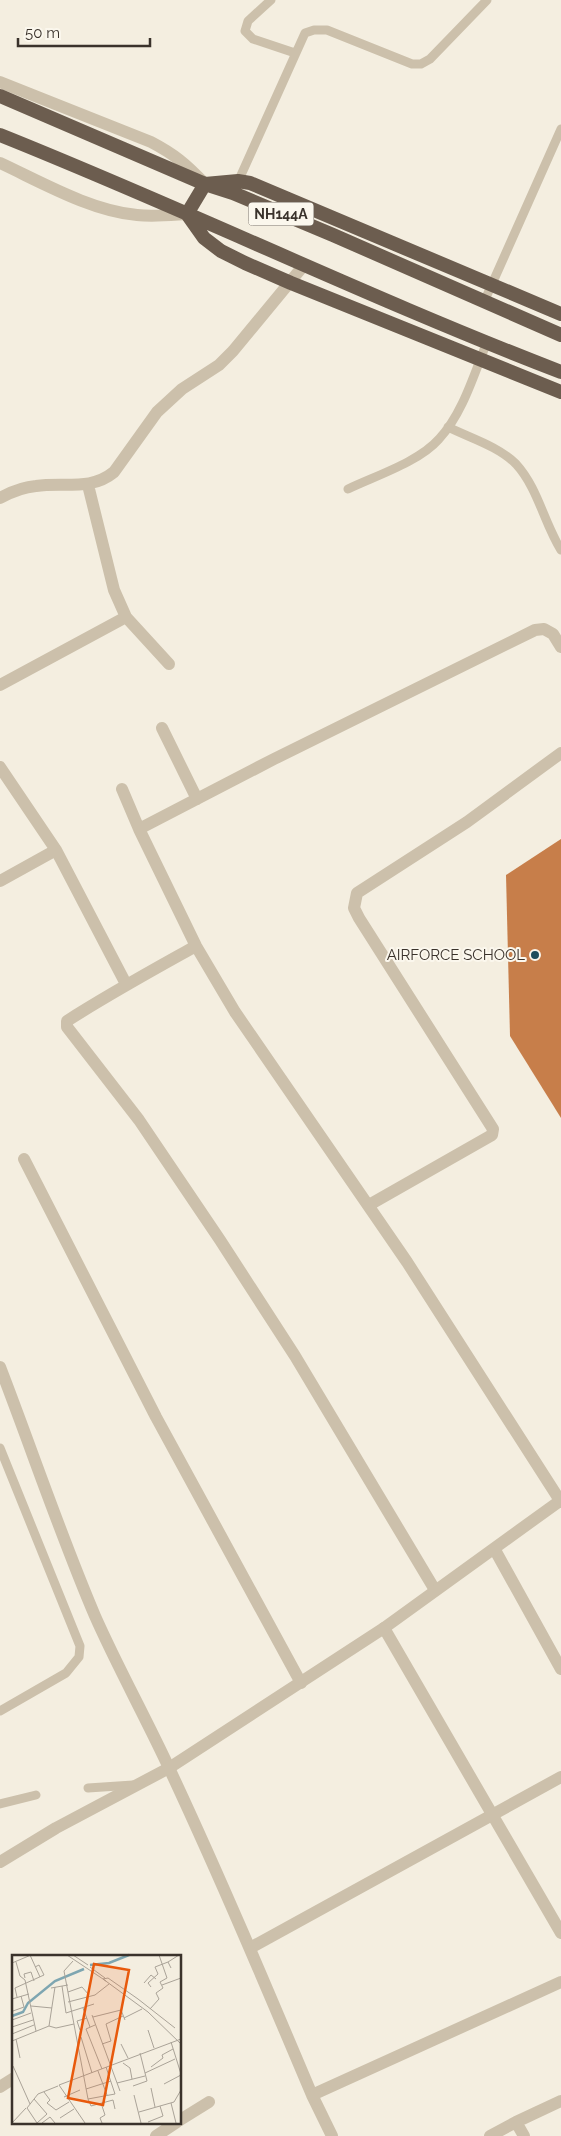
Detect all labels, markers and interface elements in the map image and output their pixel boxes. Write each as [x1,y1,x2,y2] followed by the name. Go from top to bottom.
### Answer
[18,15,150,47] scale bar
[25,24,60,42] text: 50 m
[248,202,314,225] road number: NH144A
[387,946,525,964] place label: AIRFORCE SCHOOL
[529,949,541,961] marker: AIRFORCE SCHOOL
[12,1955,181,2124] inset map

